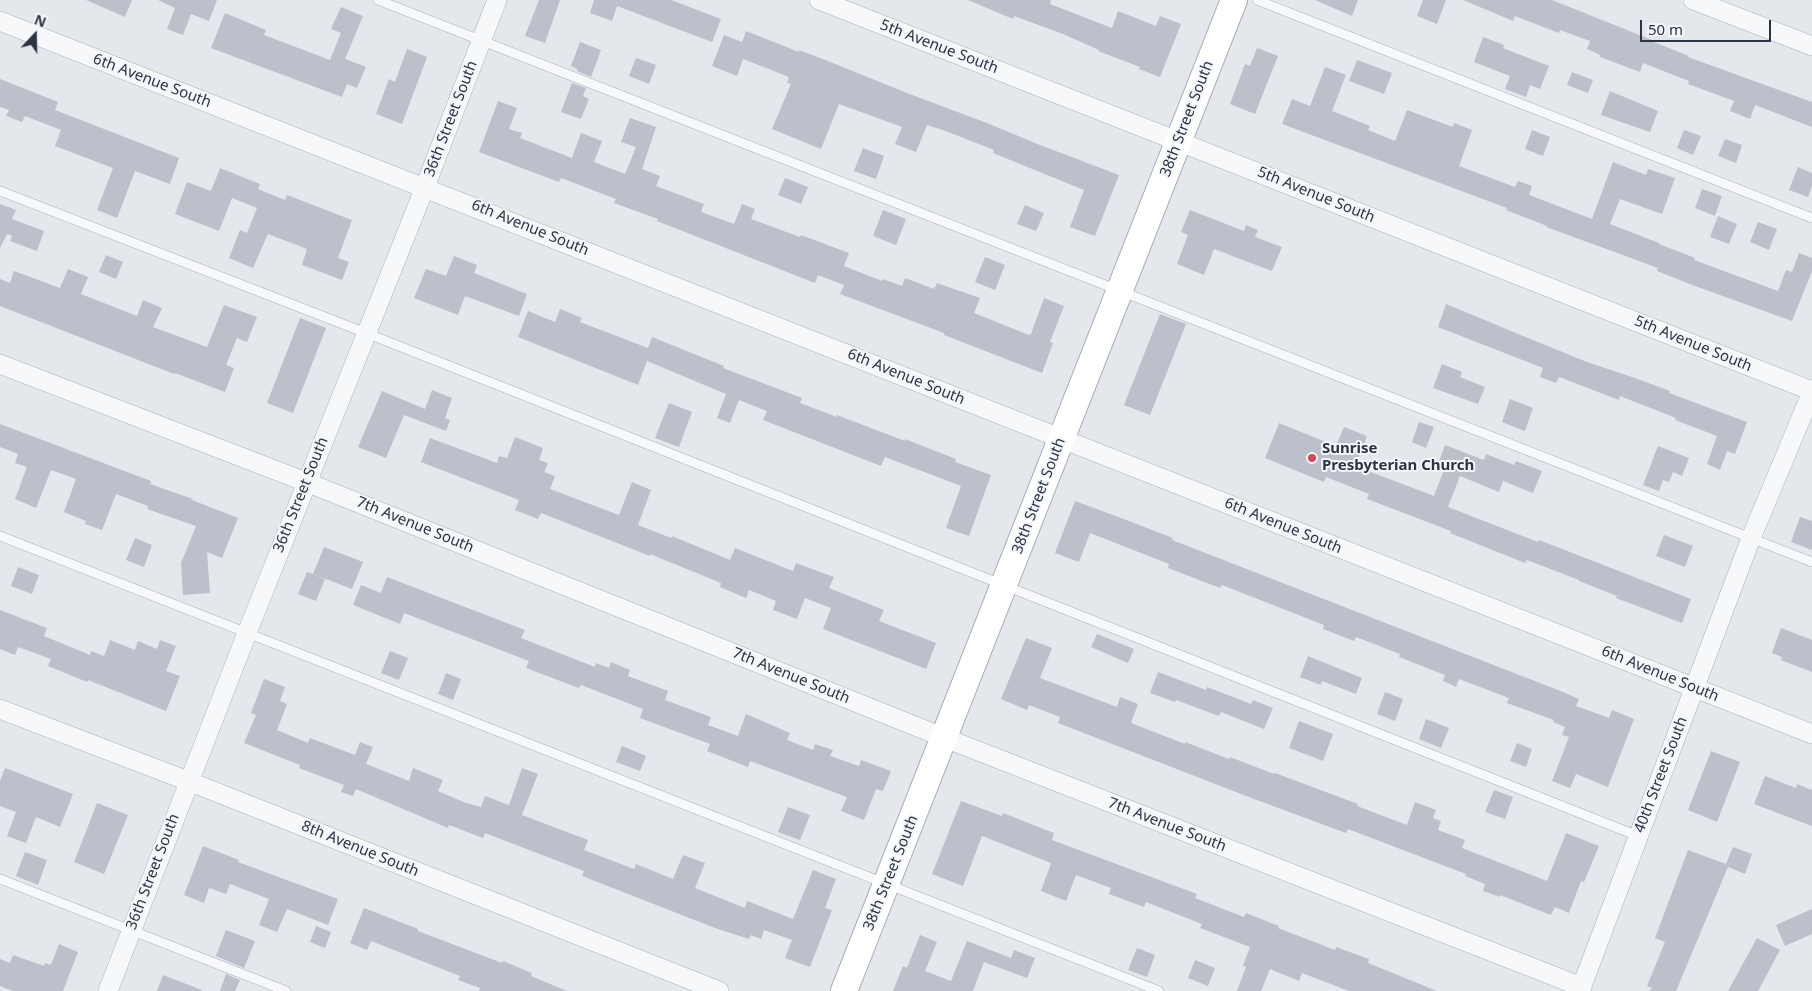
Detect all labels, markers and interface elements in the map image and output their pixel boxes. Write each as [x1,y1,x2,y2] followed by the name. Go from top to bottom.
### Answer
[10,10,60,60] north arrow
[32,10,49,31] text: N
[1642,10,1773,42] scale bar
[877,16,1001,78] street label: 5th Avenue South
[1648,19,1683,39] text: 50 m
[90,50,214,112] street label: 6th Avenue South
[421,58,481,180] street label: 36th Street South
[1157,58,1217,180] street label: 38th Street South
[1255,163,1377,227] street label: 5th Avenue South
[469,196,591,260] street label: 6th Avenue South
[1632,312,1754,376] street label: 5th Avenue South
[845,345,967,409] street label: 6th Avenue South
[270,435,332,555] street label: 36th Street South
[1009,435,1069,557] street label: 38th Street South
[1322,440,1474,475] place label: Sunrise Presbyterian Church
[1306,452,1318,464] marker: Sunrise Presbyterian Church
[354,493,476,557] street label: 7th Avenue South
[1222,494,1344,558] street label: 6th Avenue South
[1599,642,1721,706] street label: 6th Avenue South
[730,644,852,708] street label: 7th Avenue South
[1631,714,1691,836] street label: 40th Street South
[1105,794,1229,856] street label: 7th Avenue South
[123,811,183,933] street label: 36th Street South
[860,813,922,933] street label: 38th Street South
[299,817,421,881] street label: 8th Avenue South

